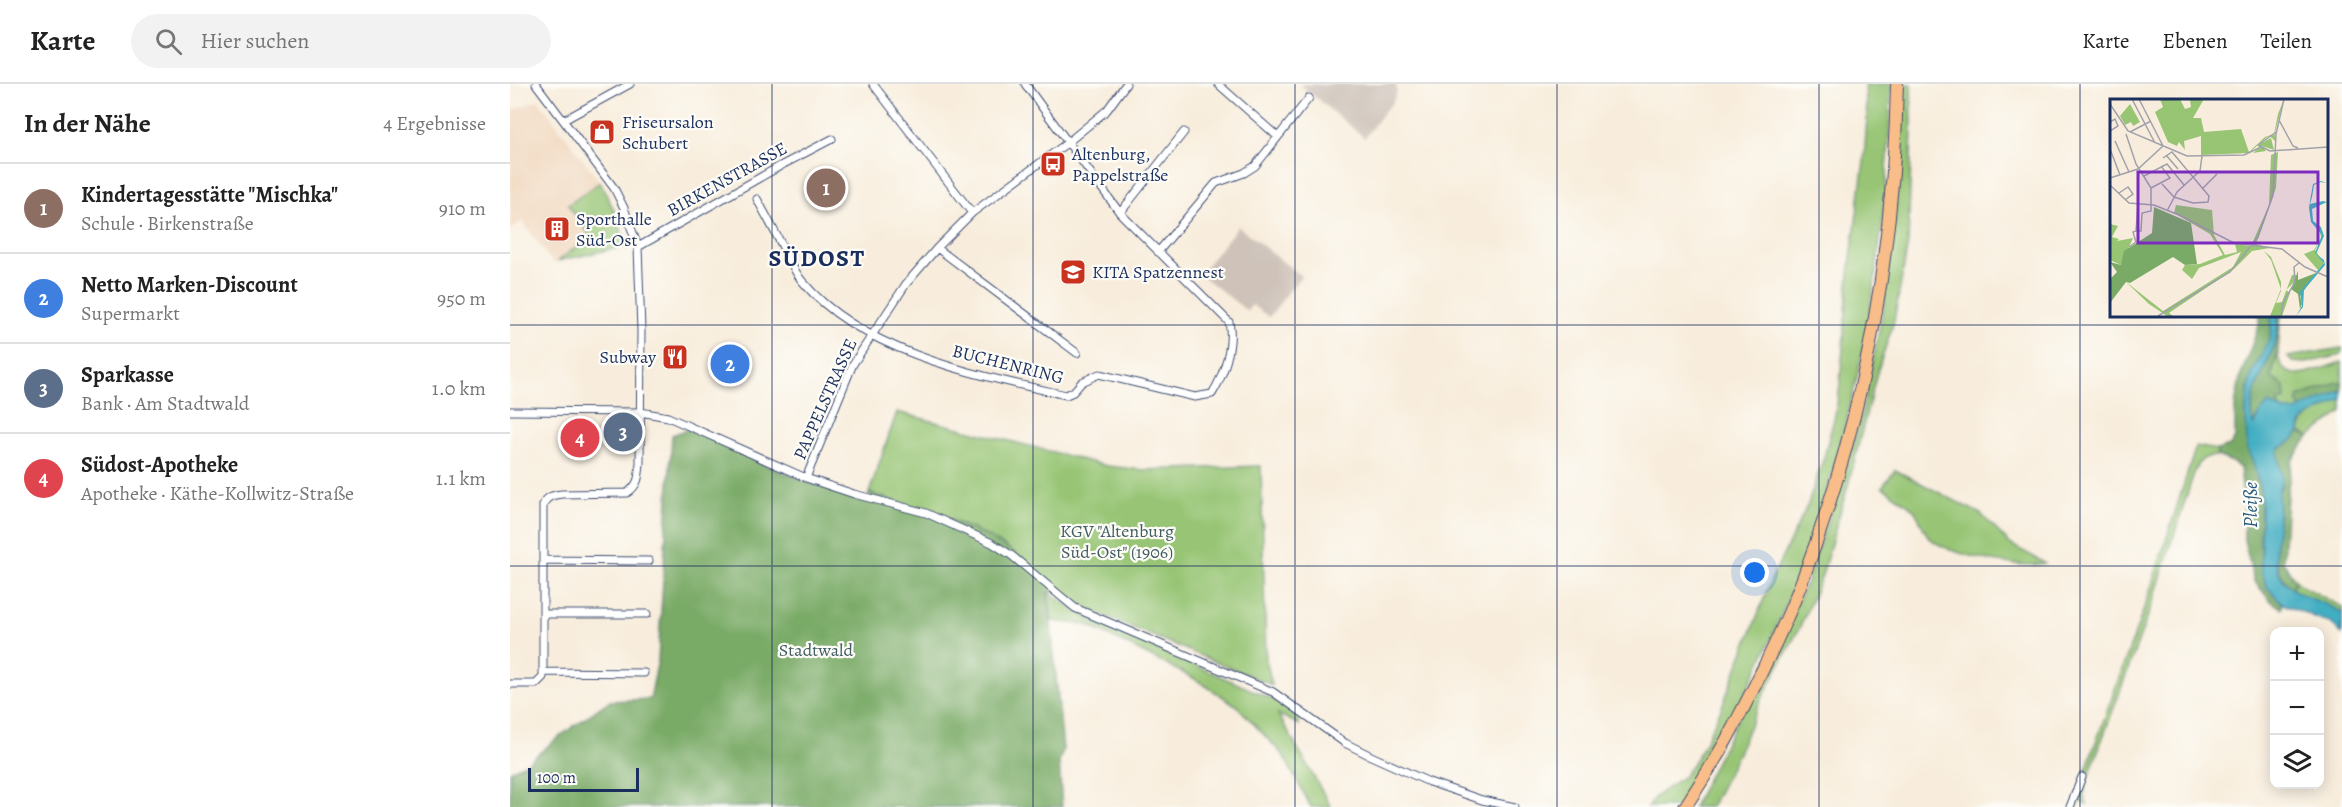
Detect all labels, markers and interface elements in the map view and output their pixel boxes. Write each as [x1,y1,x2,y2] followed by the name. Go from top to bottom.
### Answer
[131,14,551,68] search box
[30,22,95,60] text: Karte
[152,25,185,58] icon: search
[200,26,309,56] text: Hier suchen
[2082,27,2130,55] text: Karte
[2163,27,2227,55] text: Ebenen
[2260,27,2312,55] text: Teilen
[2110,99,2327,316] inset map
[24,106,151,141] text: In der Nähe
[383,110,486,137] text: 4 Ergebnisse
[622,110,714,155] place label: Friseursalon Schubert
[587,117,617,147] shop icon: Friseursalon Schubert
[663,136,791,222] street label: BIRKENSTRASSE
[1071,142,1168,187] place label: Altenburg, Pappelstraße
[1038,149,1068,179] bus stop icon: Altenburg, Pappelstraße
[806,166,846,210] pin: 1
[81,180,338,210] text: Kindertagesstätte "Mischka"
[40,195,47,222] text: 1
[439,195,486,222] text: 910 m
[576,207,652,252] place label: Sporthalle Süd-Ost
[81,210,254,237] text: Schule · Birkenstraße
[542,214,572,244] building icon: Sporthalle Süd-Ost
[768,242,866,274] district label: SÜDOST
[1058,257,1088,287] school or university icon: KITA Spatzennest
[1092,260,1224,284] place label: KITA Spatzennest
[81,270,298,300] text: Netto Marken-Discount
[39,285,48,312] text: 2
[437,285,486,312] text: 950 m
[81,300,180,327] text: Supermarkt
[788,335,862,463] street label: PAPPELSTRASSE
[950,339,1066,389] street label: BUCHENRING
[660,342,690,372] restaurant icon: Subway
[710,342,750,386] pin: 2
[599,345,657,369] place label: Subway
[81,360,174,390] text: Sparkasse
[39,375,48,402] text: 3
[432,375,486,402] text: 1.0 km
[81,390,250,417] text: Bank · Am Stadtwald
[604,410,642,454] pin: 3
[560,416,600,460] pin: 4
[81,450,238,480] text: Südost-Apotheke
[39,465,48,492] text: 4
[436,465,486,492] text: 1.1 km
[81,480,354,507] text: Apotheke · Käthe-Kollwitz-Straße
[2237,482,2264,528] water label: Pleiße
[1060,519,1174,564] park label: KGV "Altenburg Süd-Ost" (1906)
[1740,558,1769,587] your location
[2270,627,2324,789] map controls
[2270,627,2324,681] button: +
[779,638,853,662] park label: Stadtwald
[2270,681,2324,735] button: −
[2270,735,2324,789] button: layers
[528,765,639,792] scale bar
[537,767,576,789] text: 100 m

